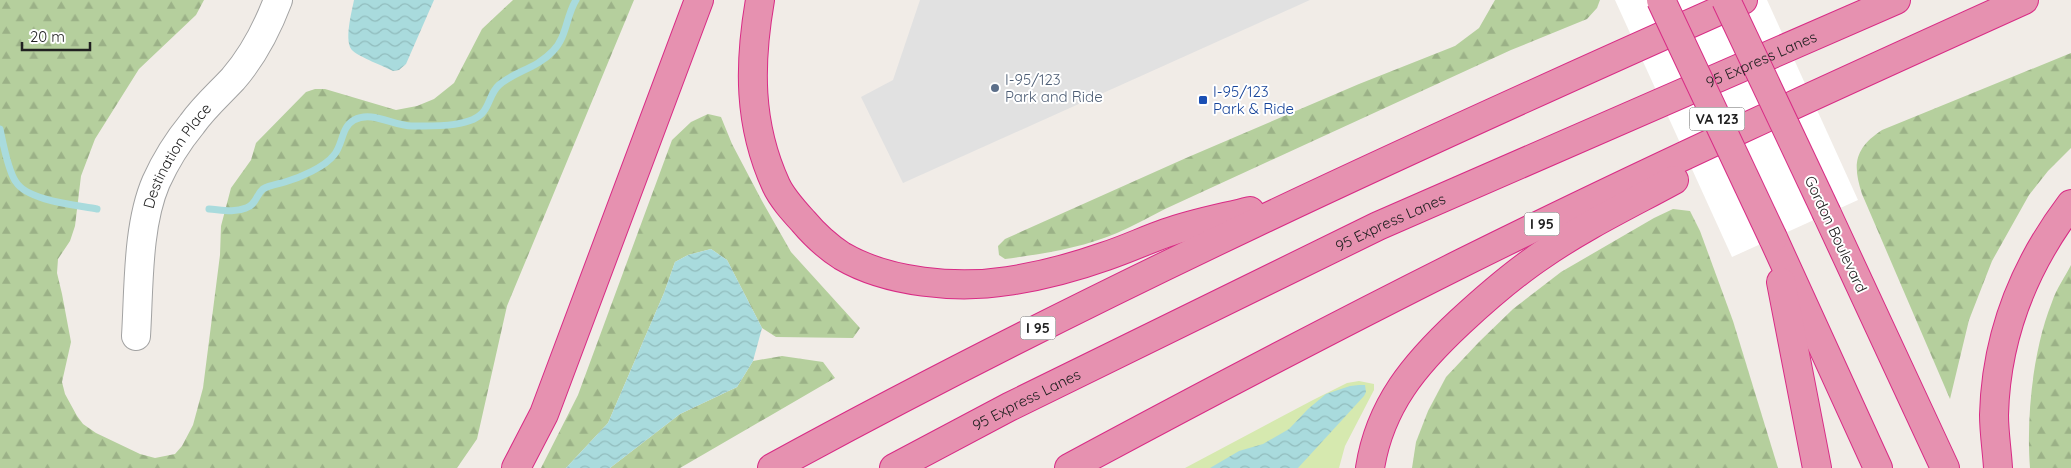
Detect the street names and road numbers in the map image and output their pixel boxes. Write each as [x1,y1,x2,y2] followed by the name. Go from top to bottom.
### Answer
[1703,26,1819,91] street label: 95 Express Lanes
[138,99,215,210] street label: Destination Place
[1690,108,1744,130] road number: VA 123
[1801,173,1871,295] street label: Gordon Boulevard
[1332,188,1448,255] street label: 95 Express Lanes
[1524,212,1560,235] road number: I 95
[1020,316,1056,339] road number: I 95
[969,364,1083,434] street label: 95 Express Lanes

